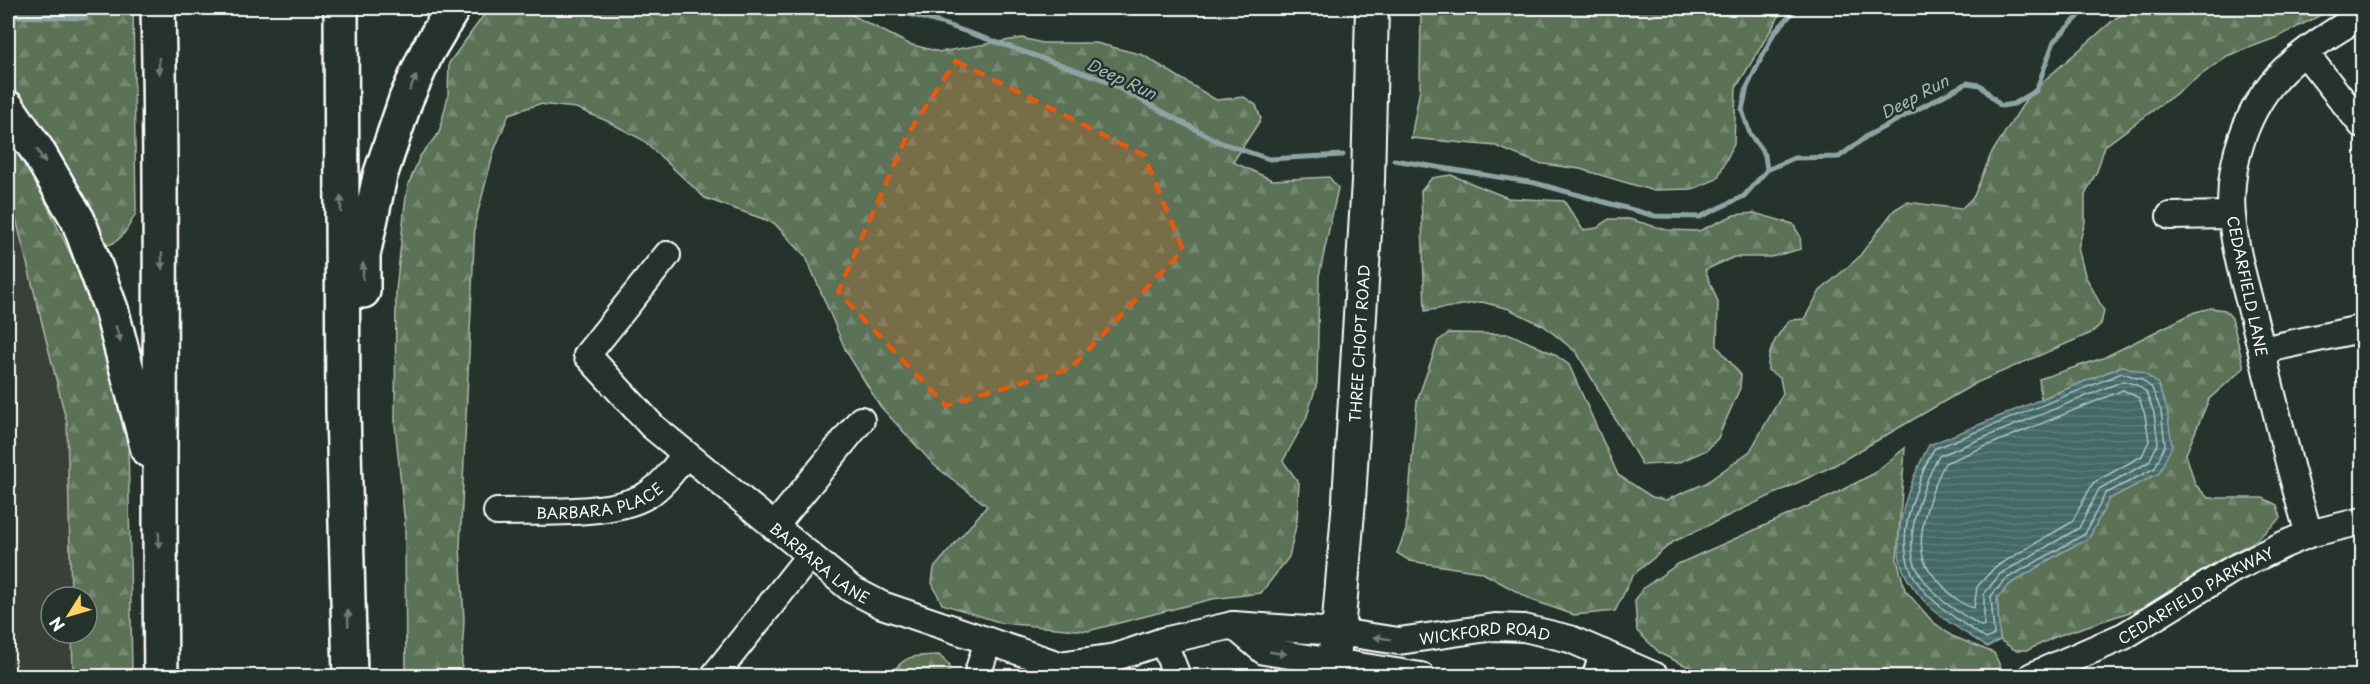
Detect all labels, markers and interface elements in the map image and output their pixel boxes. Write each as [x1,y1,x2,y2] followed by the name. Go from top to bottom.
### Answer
[1083,51,1162,105] water label: Deep Run
[154,56,164,75] one-way arrow
[1876,67,1953,124] water label: Deep Run
[408,74,418,92] one-way arrow
[35,148,46,164] one-way arrow
[336,195,346,214] one-way arrow
[2222,214,2274,358] street label: CEDARFIELD LANE
[157,251,167,270] one-way arrow
[358,261,368,280] one-way arrow
[1342,264,1374,423] street label: THREE CHOPT ROAD
[113,325,123,343] one-way arrow
[536,476,668,523] street label: BARBARA PLACE
[765,516,874,608] street label: BARBARA LANE
[154,530,164,549] one-way arrow
[2114,540,2277,649] street label: CEDARFIELD PARKWAY
[39,585,99,645] north arrow
[344,609,353,628] one-way arrow
[43,612,70,637] text: N
[1418,615,1553,649] street label: WICKFORD ROAD
[1373,633,1392,642] one-way arrow
[1269,649,1288,658] one-way arrow

